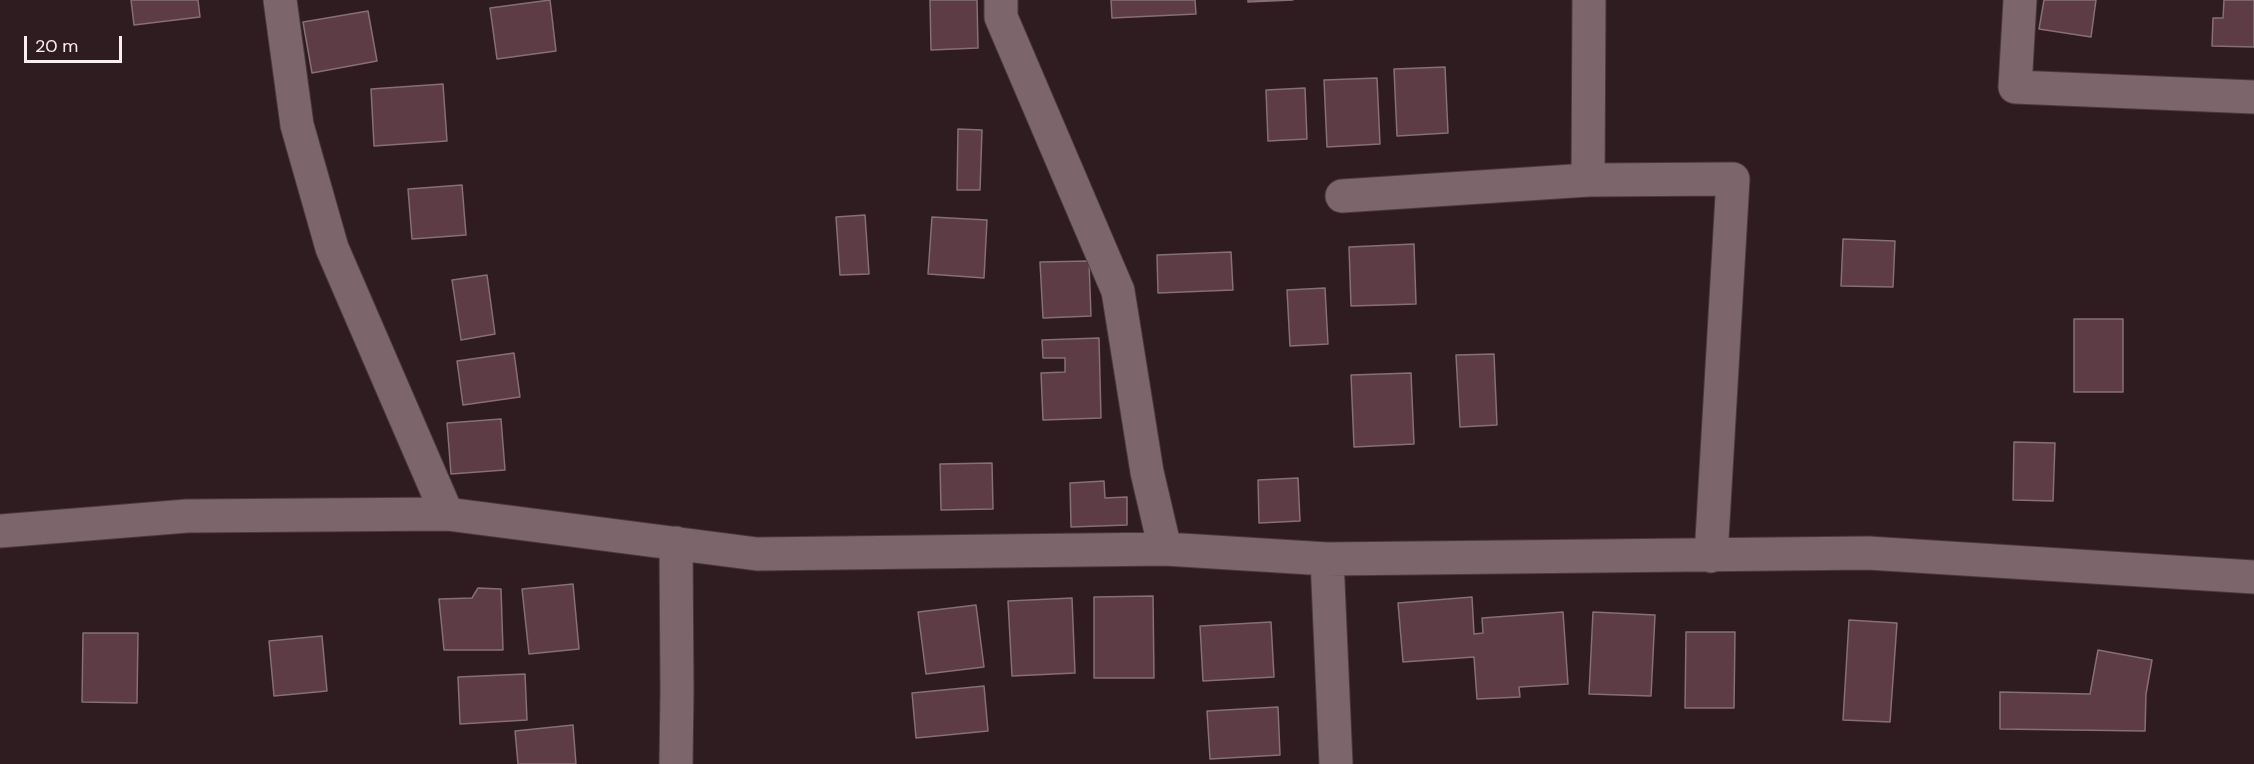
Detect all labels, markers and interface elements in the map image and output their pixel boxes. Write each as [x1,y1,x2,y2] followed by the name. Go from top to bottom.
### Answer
[27,24,124,62] scale bar
[35,34,78,58] text: 20 m

